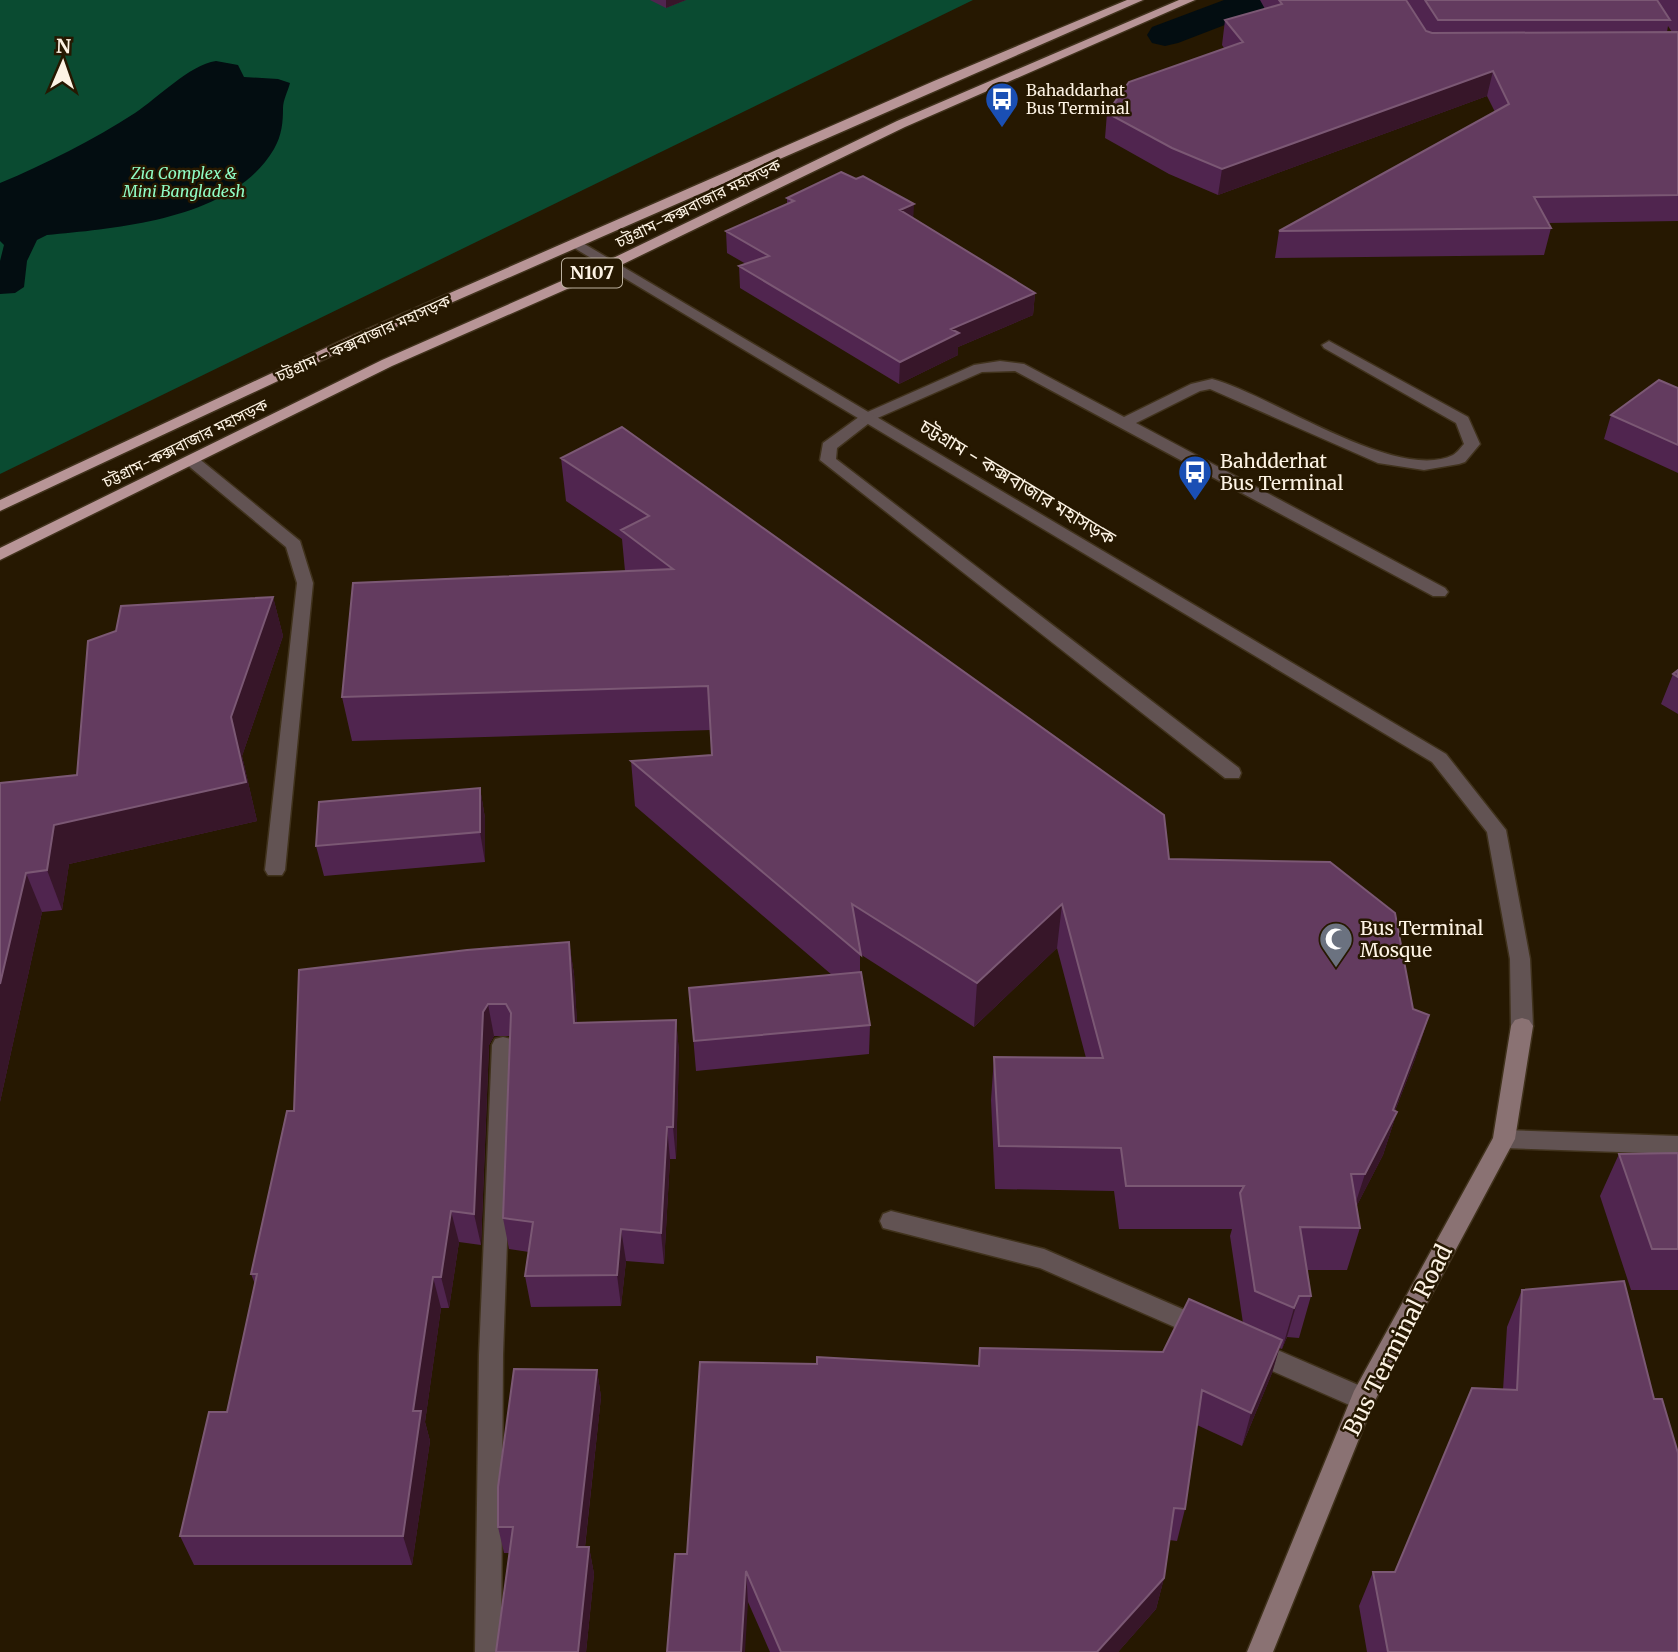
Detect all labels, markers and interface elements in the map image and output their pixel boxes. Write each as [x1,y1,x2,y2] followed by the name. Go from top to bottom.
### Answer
[28,28,98,98] north arrow
[56,34,72,58] text: N
[983,80,1021,129] bus stop icon: Bahaddarhat Bus Terminal
[1026,80,1130,118] place label: Bahaddarhat Bus Terminal
[611,154,785,252] street label: চট্টগ্রাম-কক্সবাজার মহাসড়ক
[122,163,245,201] park label: Zia Complex & Mini Bangladesh
[562,258,622,288] road number: N107
[272,290,454,386] street label: চট্টগ্রাম - কক্সবাজার মহাসড়ক
[98,394,272,492] street label: চট্টগ্রাম-কক্সবাজার মহাসড়ক
[915,413,1121,550] street label: চট্টগ্রাম - কক্সবাজার মহাসড়ক
[1220,449,1343,495] place label: Bahdderhat Bus Terminal
[1176,453,1214,502] bus stop icon: Bahdderhat Bus Terminal
[1360,916,1483,962] place label: Bus Terminal Mosque
[1317,920,1355,969] mosque icon: Bus Terminal Mosque
[1337,1239,1458,1440] street label: Bus Terminal Road

